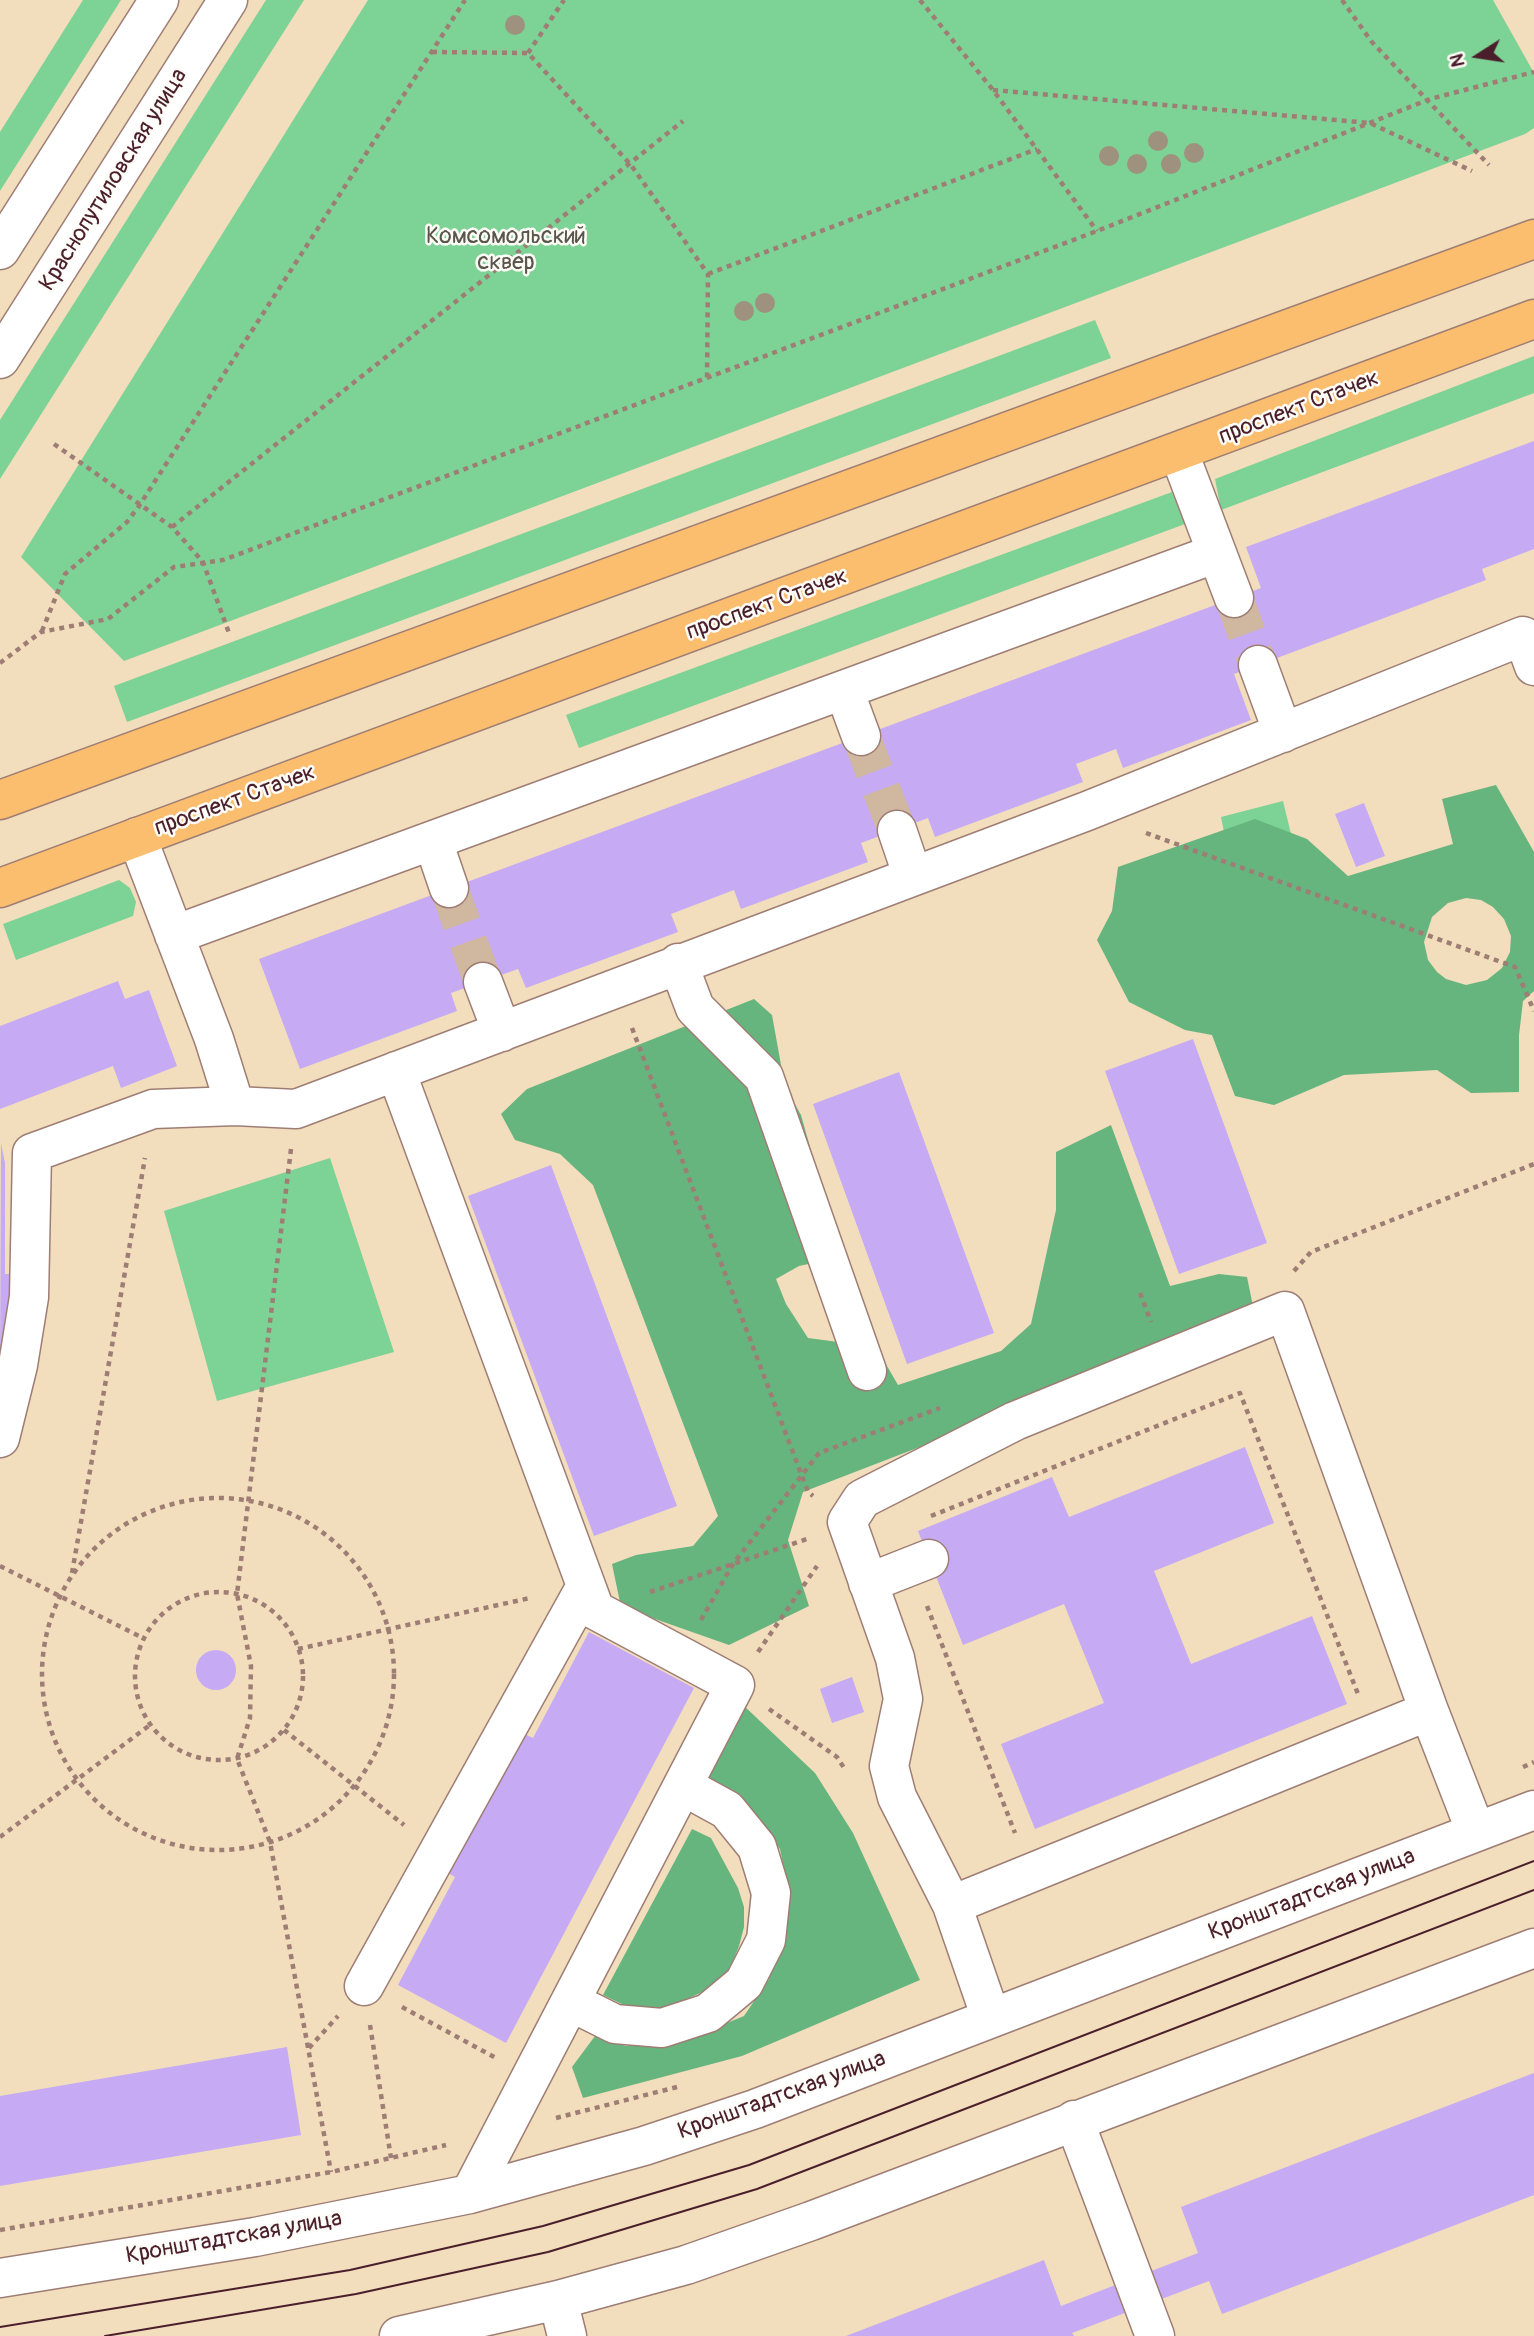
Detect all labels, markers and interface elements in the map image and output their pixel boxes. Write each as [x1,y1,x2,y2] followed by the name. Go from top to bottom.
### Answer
[1443,21,1513,91] north arrow
[1444,52,1471,69] text: N
[34,64,194,296] street label: Краснопутиловская улица
[426,223,586,277] park label: Комсомольский сквер
[1215,365,1383,451] street label: проспект Стачек
[683,563,851,647] street label: проспект Стачек
[151,759,319,843] street label: проспект Стачек
[1205,1843,1419,1947] street label: Кронштадтская улица
[674,2046,890,2146] street label: Кронштадтская улица
[124,2205,344,2271] street label: Кронштадтская улица

